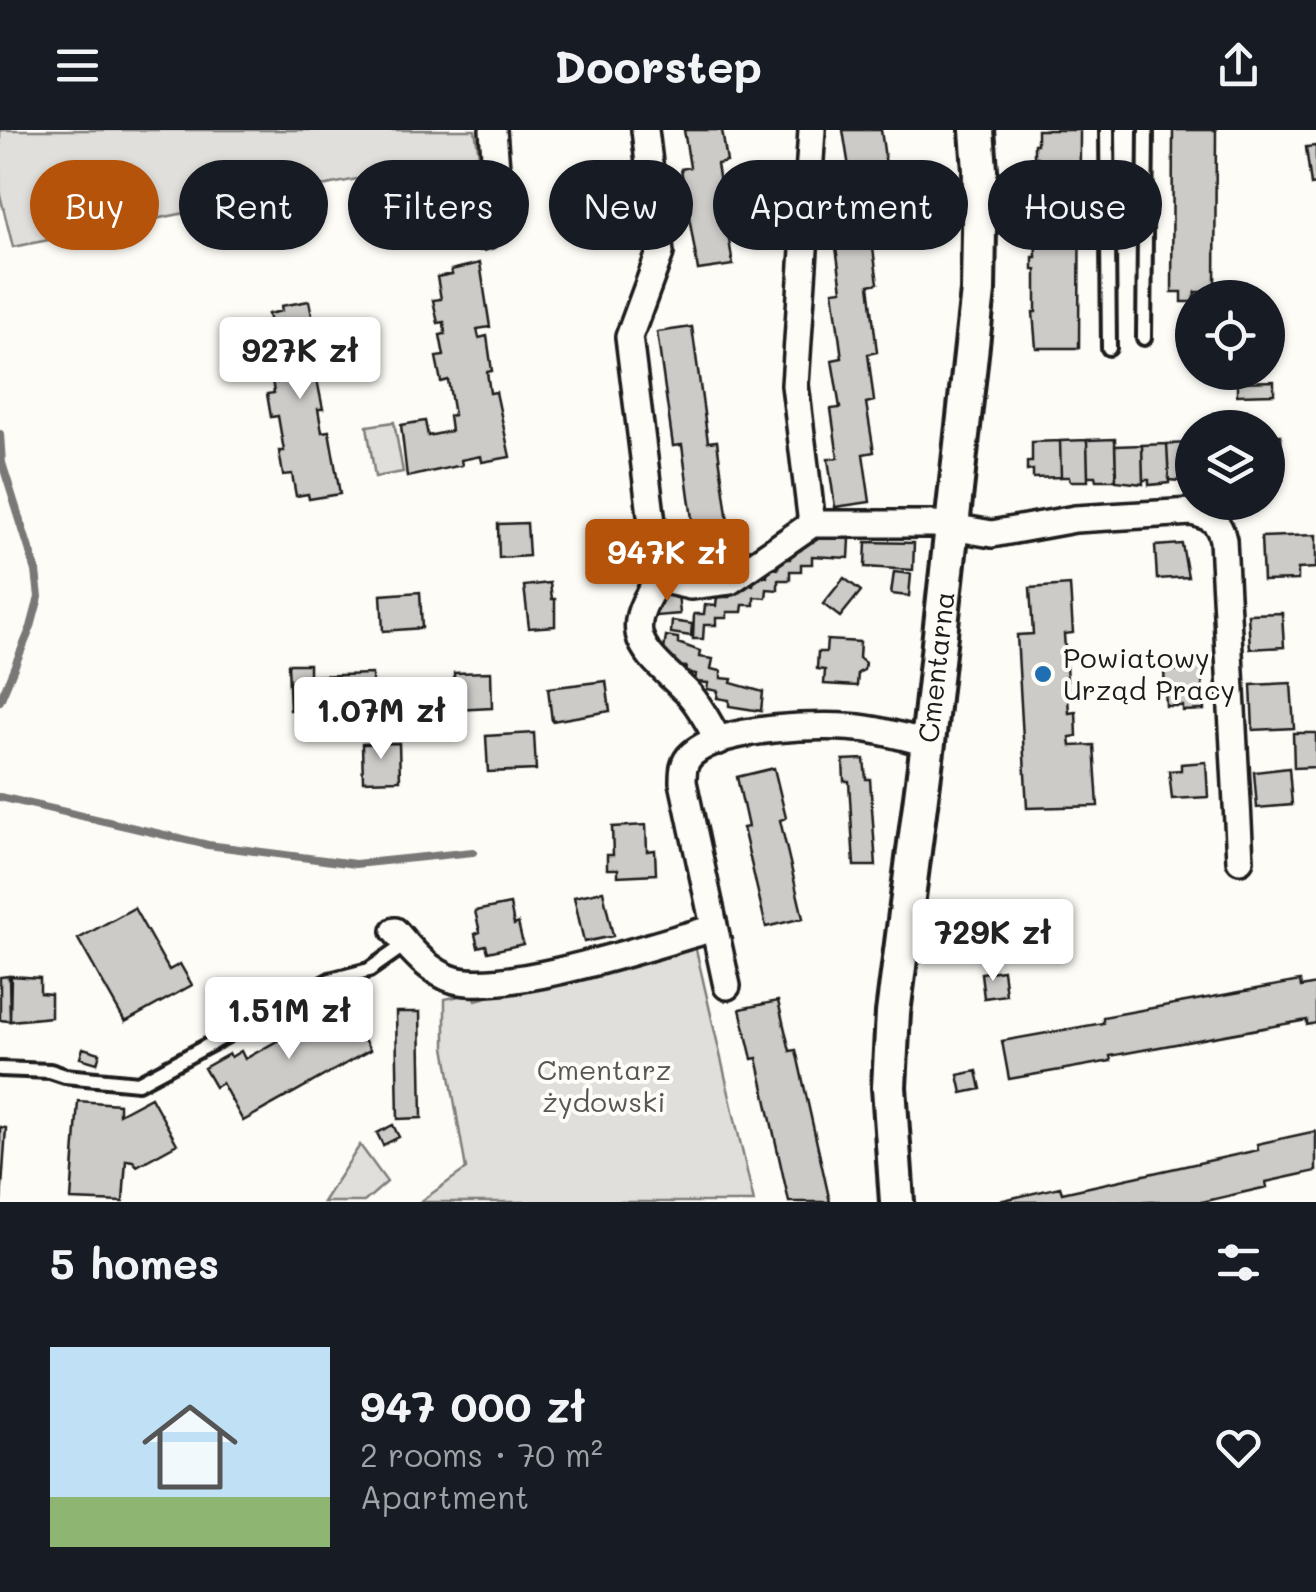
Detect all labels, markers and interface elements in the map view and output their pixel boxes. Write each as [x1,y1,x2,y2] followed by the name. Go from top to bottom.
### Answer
[554,36,762,94] text: Doorstep
[50,38,105,93] icon: menu
[1211,38,1266,93] icon: share
[30,160,159,250] chip: Buy
[179,160,328,250] chip: Rent
[348,160,529,250] chip: Filters
[549,160,693,250] chip: New
[713,160,968,250] chip: Apartment
[988,160,1162,250] chip: House
[1175,280,1285,520] map controls
[1175,280,1285,390] button: locate
[208,317,392,402] pin: 927K zł
[241,328,359,370] text: 927K zł
[1175,410,1285,520] button: layers
[575,519,759,604] pin: 947K zł
[607,530,727,572] text: 947K zł
[909,589,962,745] street label: Cmentarna
[1063,639,1235,707] place label: Powiatowy Urząd Pracy
[1032,663,1054,685] marker: Powiatowy Urząd Pracy
[278,677,484,762] pin: 1.07M zł
[316,688,446,730] text: 1.07M zł
[901,899,1085,984] pin: 729K zł
[934,910,1052,952] text: 729K zł
[186,977,392,1062] pin: 1.51M zł
[227,988,351,1030] text: 1.51M zł
[537,1051,671,1119] park label: Cmentarz żydowski
[50,1235,219,1290] text: 5 homes
[1211,1235,1266,1290] icon: filters
[360,1378,585,1433] text: 947 000 zł
[130,1387,250,1507] icon: home
[1211,1420,1266,1475] icon: heart
[360,1433,603,1475] text: 2 rooms · 70 m²
[360,1475,529,1517] text: Apartment

